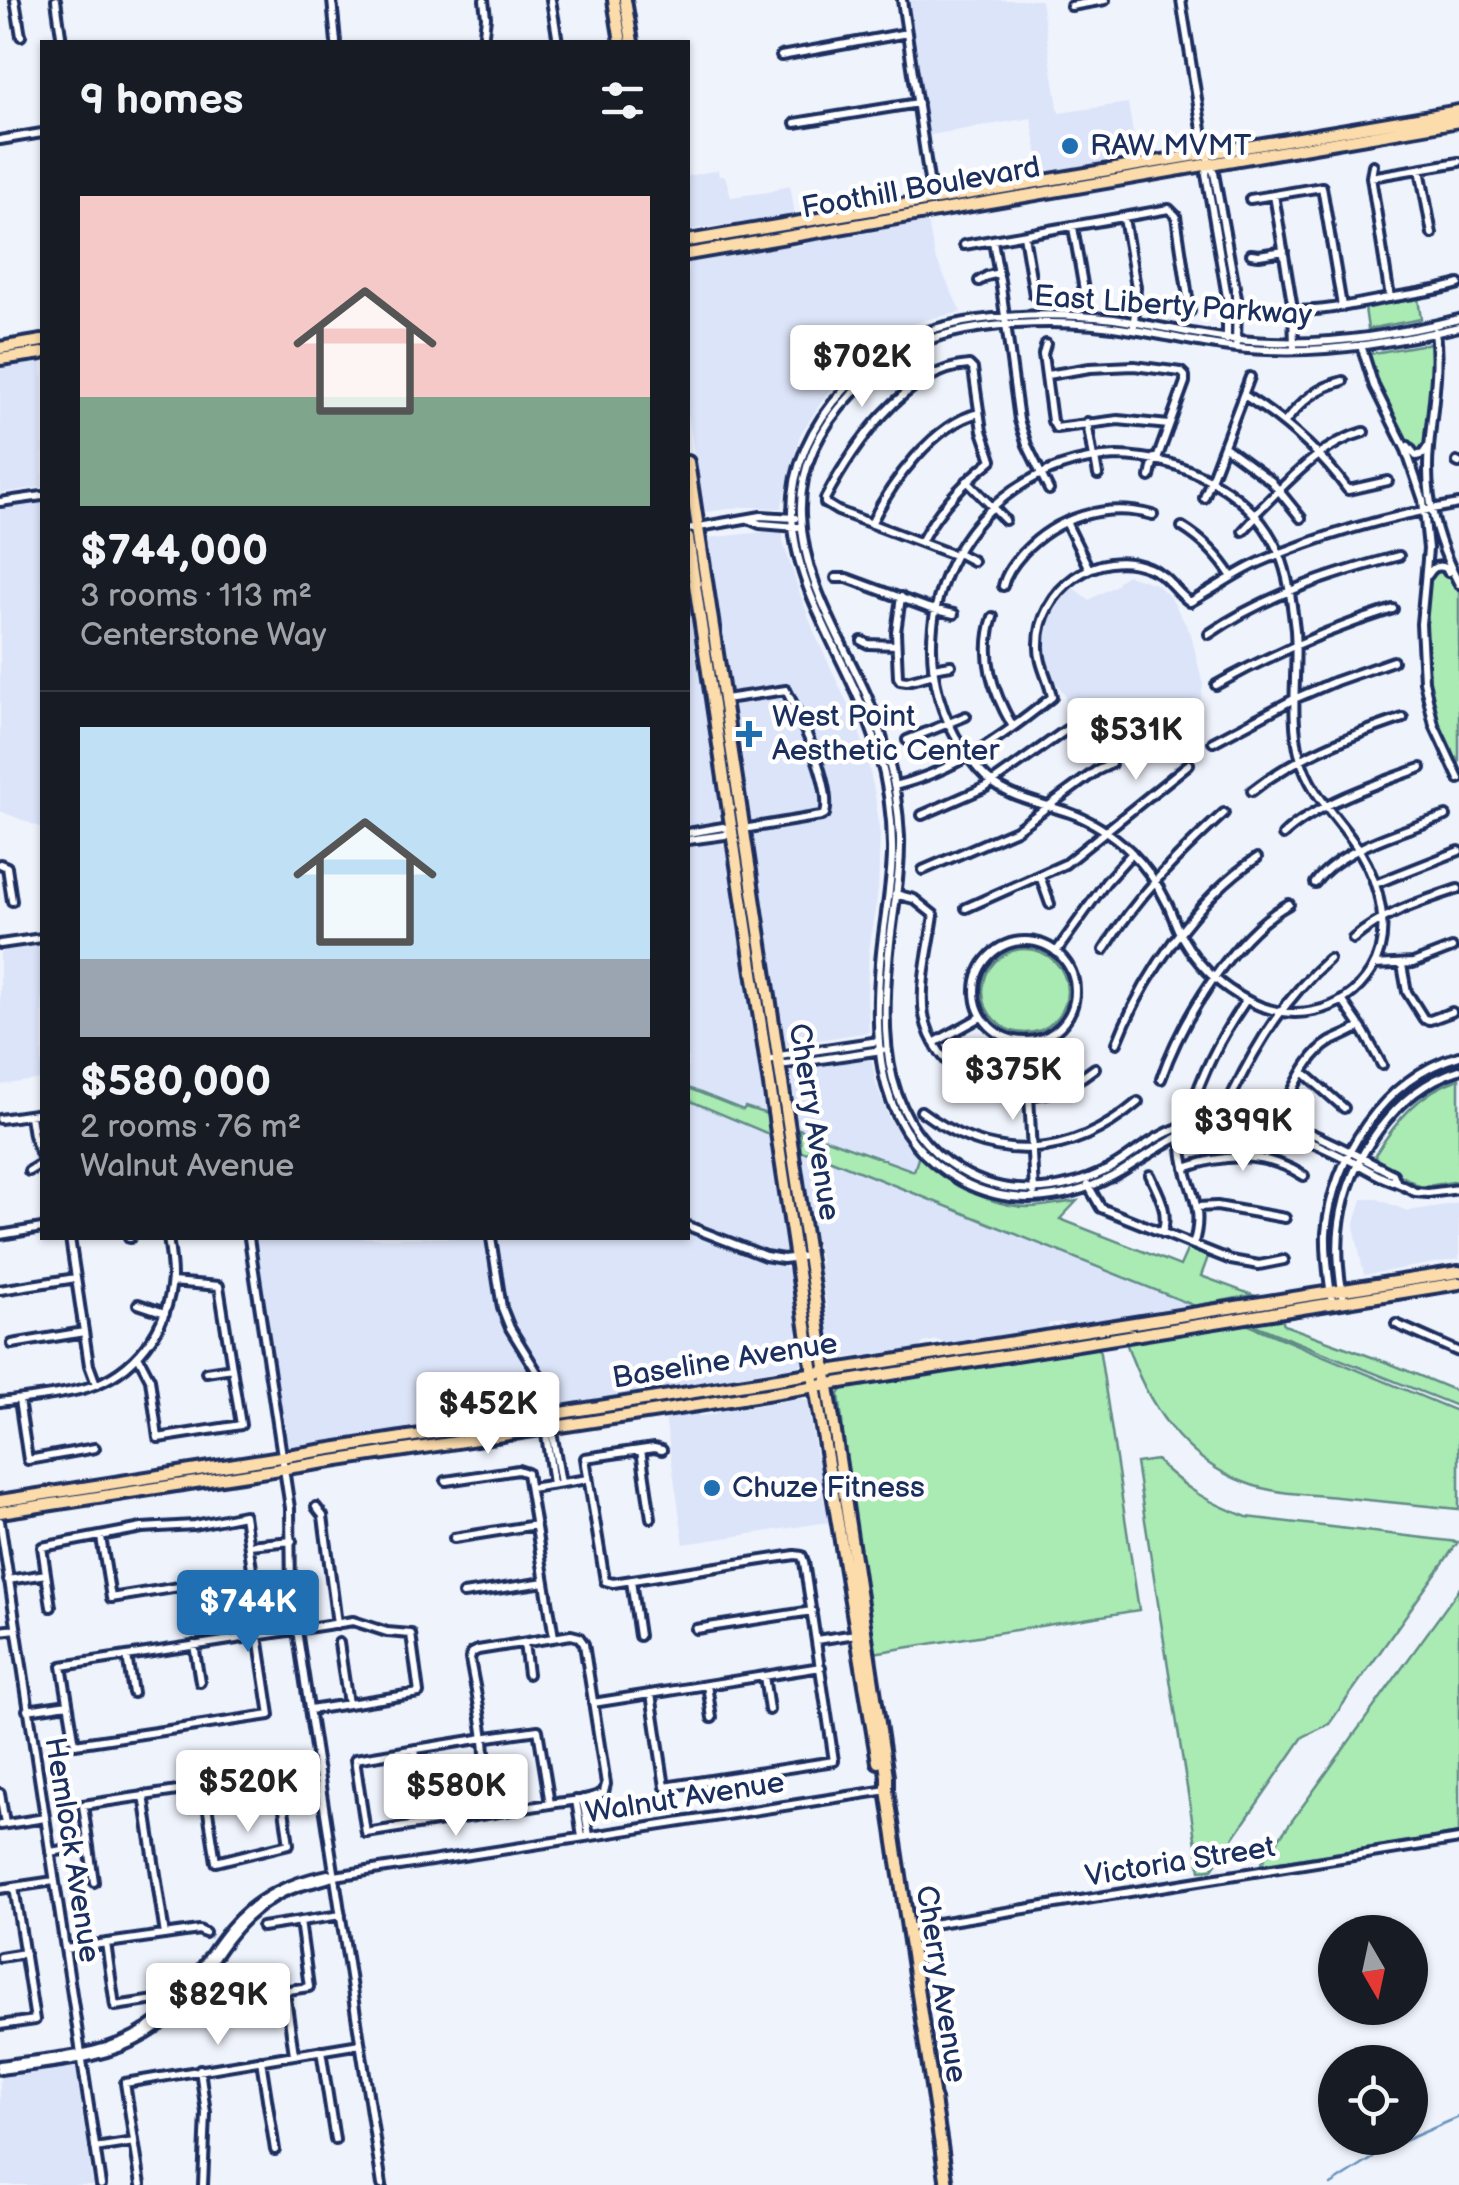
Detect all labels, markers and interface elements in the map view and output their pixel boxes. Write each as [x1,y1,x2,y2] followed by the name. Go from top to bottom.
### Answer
[595,73,650,128] icon: filters
[80,75,243,126] text: 9 homes
[1090,128,1252,164] place label: RAW MVMT
[1059,135,1081,157] marker: RAW MVMT
[799,149,1043,227] street label: Foothill Boulevard
[275,261,455,441] icon: home
[1033,278,1314,334] street label: East Liberty Parkway
[792,325,932,410] pin: $702K
[812,338,912,377] text: $702K
[80,526,268,577] text: $744,000
[80,577,312,616] text: 3 rooms · 113 m²
[80,616,326,655] text: Centerstone Way
[1066,698,1206,783] pin: $531K
[772,699,1000,769] place label: West Point Aesthetic Center
[1089,711,1183,750] text: $531K
[736,721,762,747] marker: West Point Aesthetic Center
[275,792,455,972] icon: home
[781,1021,847,1223] street label: Cherry Avenue
[943,1038,1083,1123] pin: $375K
[964,1051,1062,1090] text: $375K
[80,1057,271,1108] text: $580,000
[1173,1089,1313,1174] pin: $399K
[1193,1102,1293,1141] text: $399K
[80,1108,301,1147] text: 2 rooms · 76 m²
[80,1147,294,1186] text: Walnut Avenue
[610,1325,840,1397] street label: Baseline Avenue
[418,1372,558,1457] pin: $452K
[438,1385,538,1424] text: $452K
[732,1470,925,1506] place label: Chuze Fitness
[701,1477,723,1499] marker: Chuze Fitness
[178,1570,318,1655] pin: $744K
[199,1583,297,1622] text: $744K
[36,1735,108,1965] street label: Hemlock Avenue
[178,1750,318,1835] pin: $520K
[386,1754,526,1839] pin: $580K
[198,1763,298,1802] text: $520K
[583,1765,787,1831] street label: Walnut Avenue
[406,1767,506,1806] text: $580K
[1083,1829,1277,1895] street label: Victoria Street
[908,1883,974,2085] street label: Cherry Avenue
[1318,1915,1428,2025] north arrow
[1318,1915,1428,2155] map controls
[148,1963,288,2048] pin: $829K
[168,1976,268,2015] text: $829K
[1318,2045,1428,2155] button: locate

